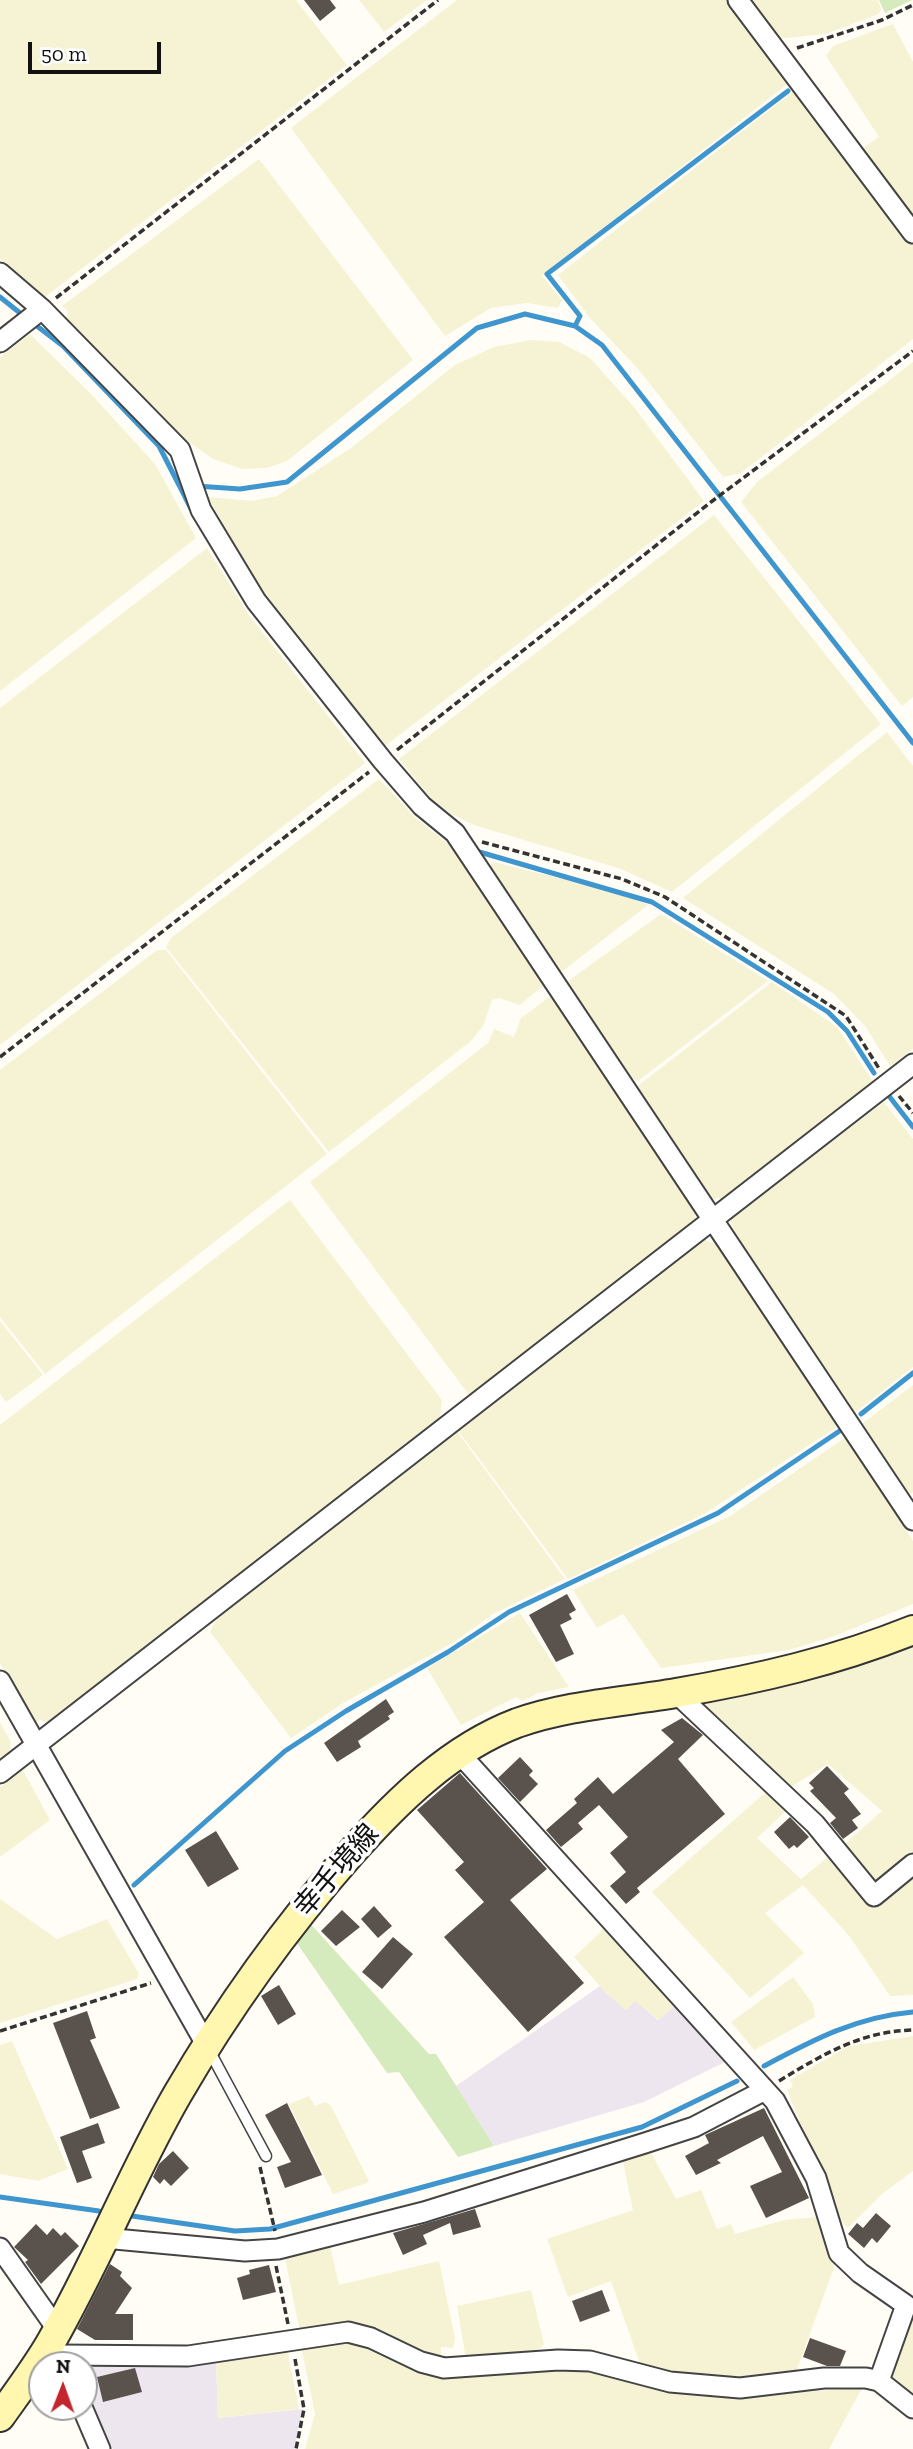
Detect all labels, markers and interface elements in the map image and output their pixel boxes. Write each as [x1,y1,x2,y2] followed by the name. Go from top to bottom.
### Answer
[32,28,164,72] scale bar
[41,41,87,66] text: 50 m
[288,1818,386,1924] street label: 幸手境線
[28,2351,98,2421] north arrow
[56,2355,71,2378] text: N

